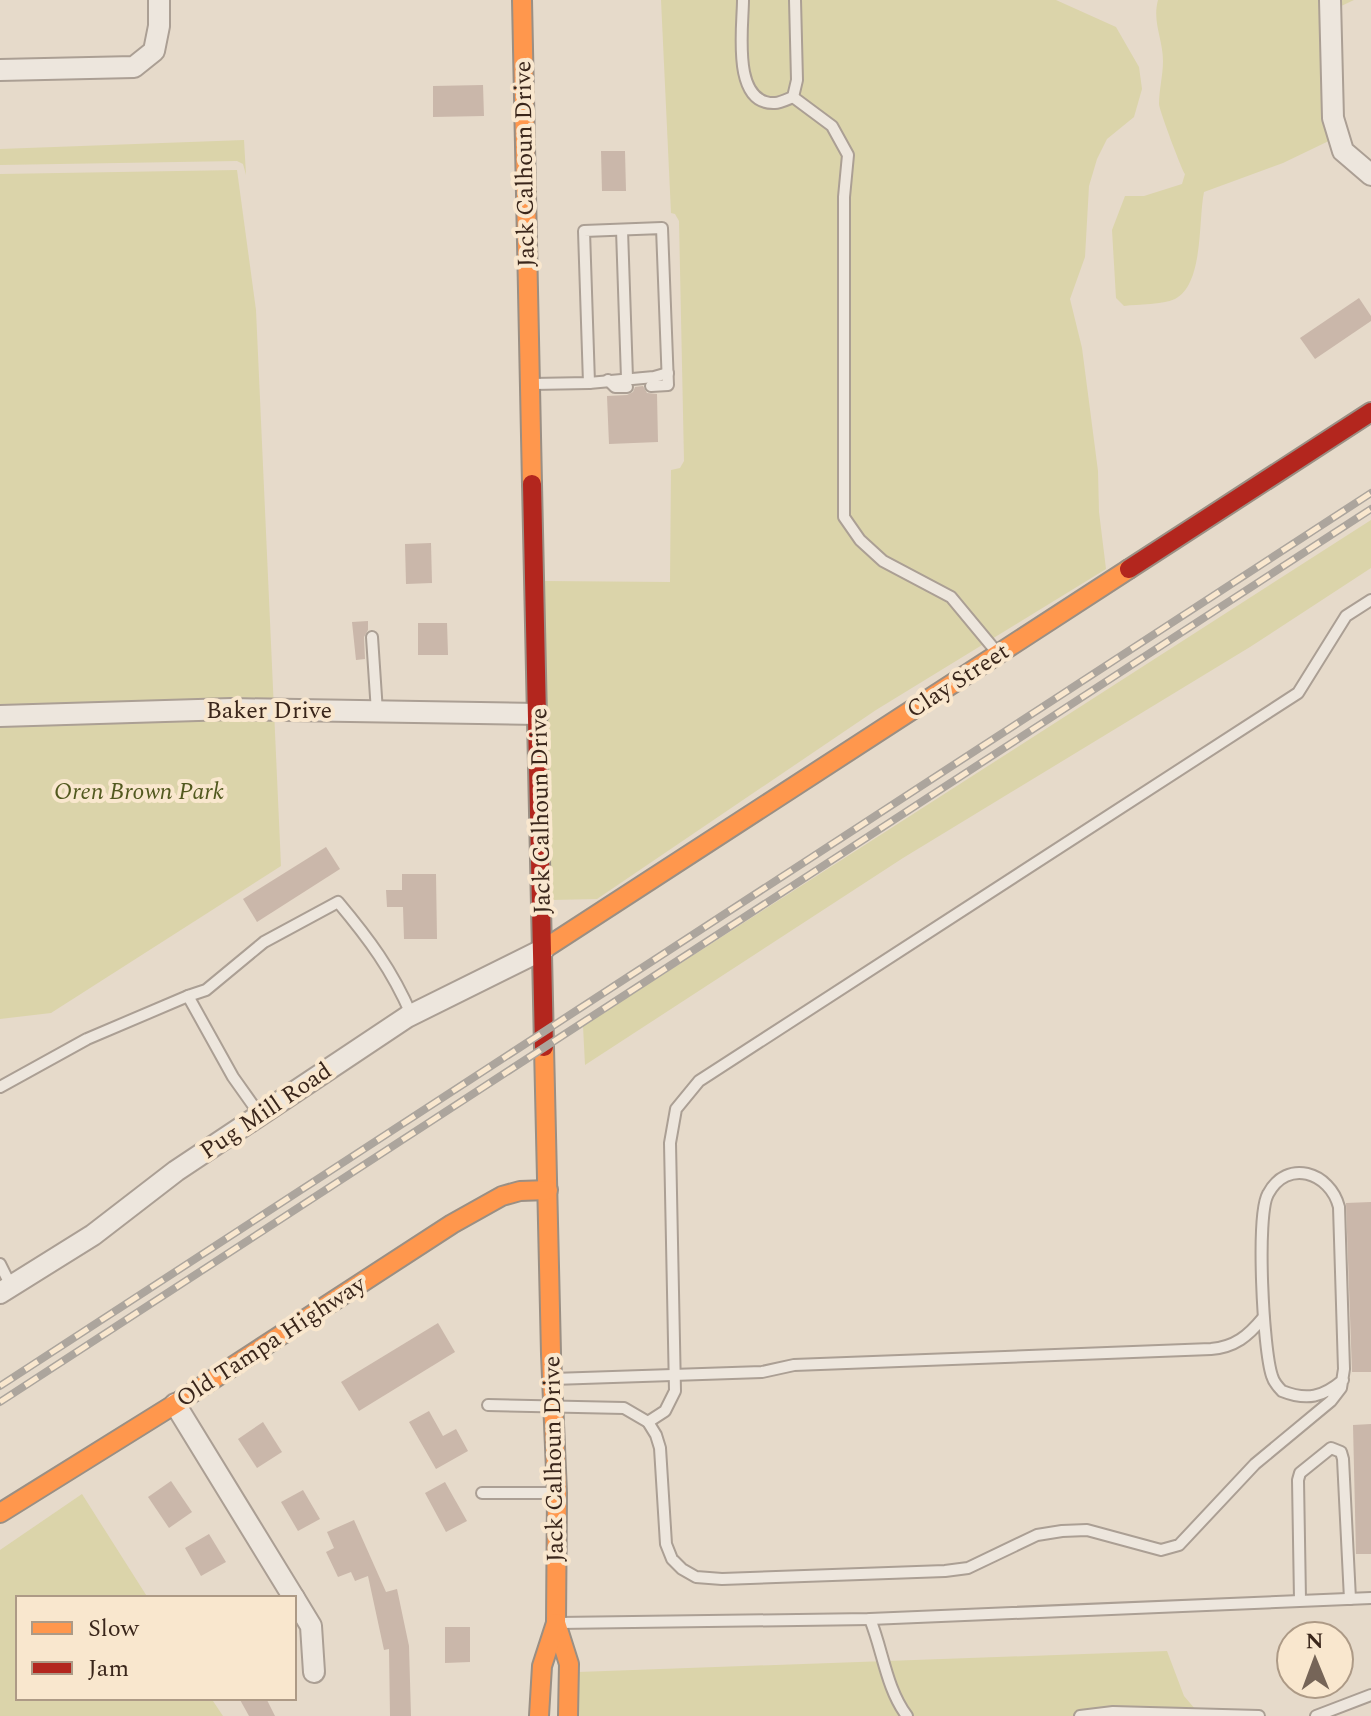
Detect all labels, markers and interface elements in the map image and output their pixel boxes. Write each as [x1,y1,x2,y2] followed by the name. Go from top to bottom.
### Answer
[505,60,545,268] street label: Jack Calhoun Drive
[899,634,1017,728] street label: Clay Street
[206,693,332,729] street label: Baker Drive
[521,707,561,915] street label: Jack Calhoun Drive
[54,774,224,810] park label: Oren Brown Park
[193,1053,339,1169] street label: Pug Mill Road
[169,1266,374,1417] street label: Old Tampa Highway
[534,1355,574,1563] street label: Jack Calhoun Drive
[16,1596,296,1700] legend
[88,1611,140,1647] text: Slow
[1275,1620,1355,1700] north arrow
[1305,1625,1324,1658] text: N
[88,1651,129,1687] text: Jam

